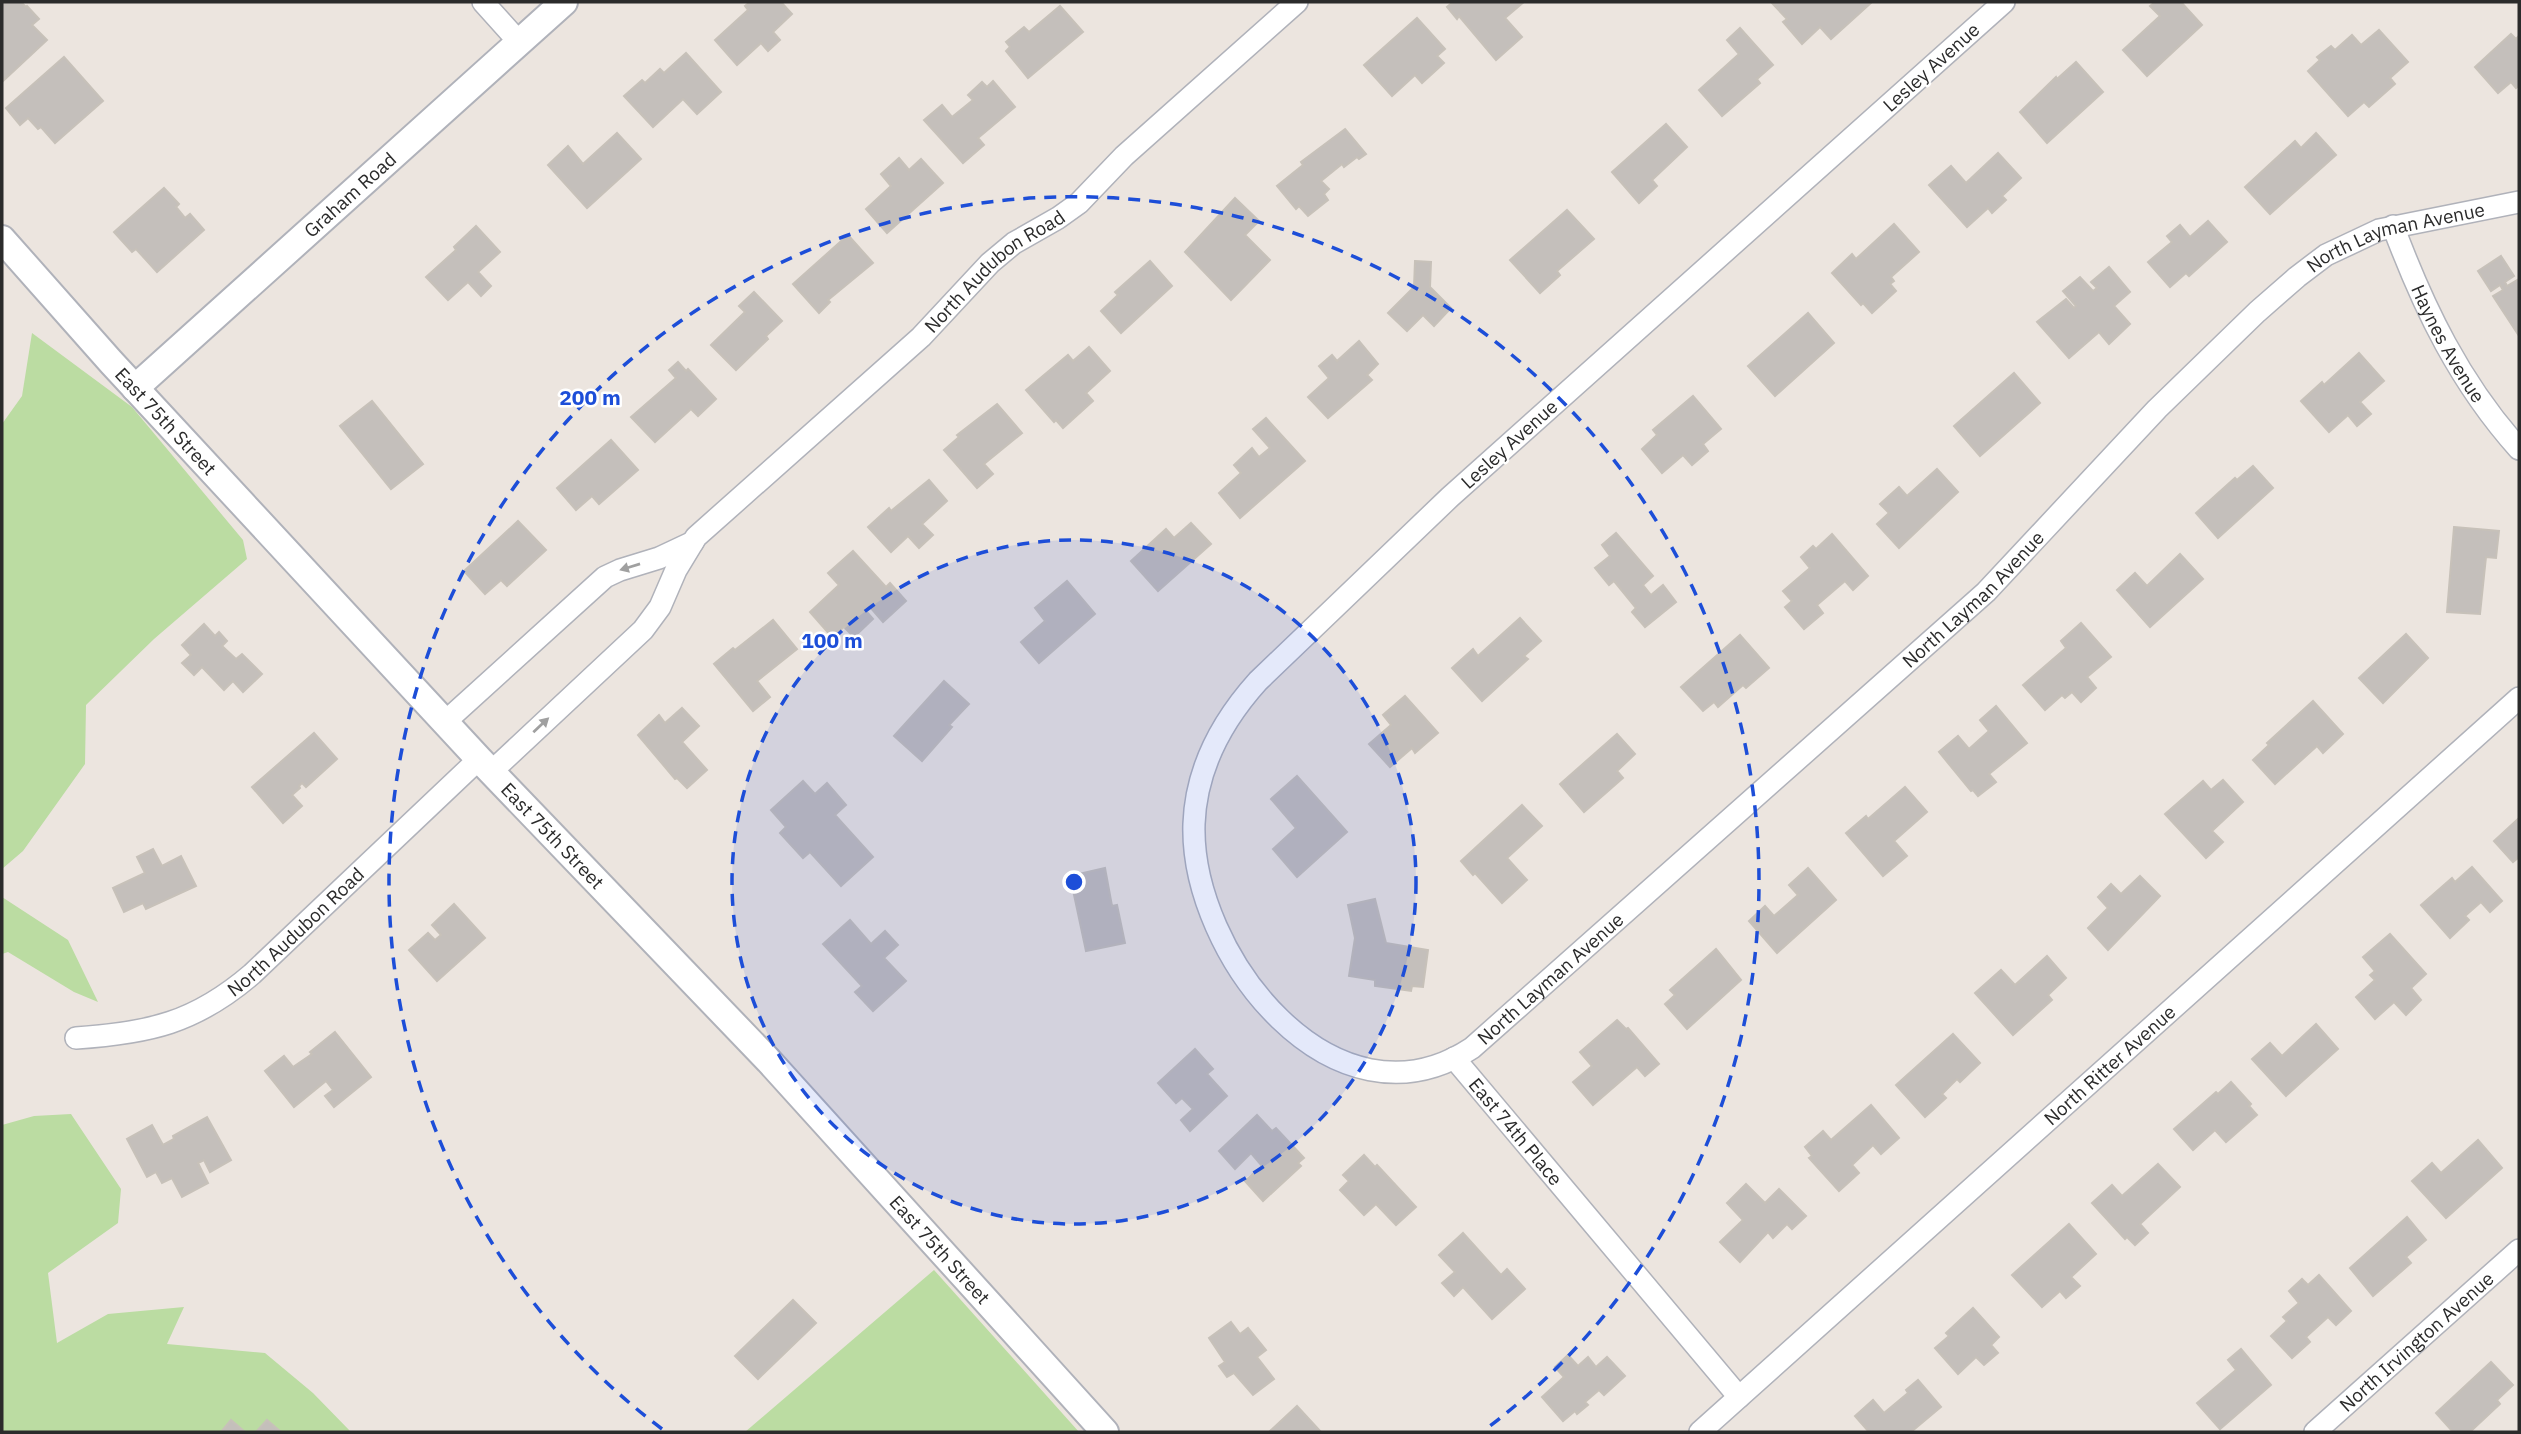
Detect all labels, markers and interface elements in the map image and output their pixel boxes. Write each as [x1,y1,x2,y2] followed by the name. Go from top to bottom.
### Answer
[1878,17,1984,117] street label: Lesley Avenue
[299,147,401,242] street label: Graham Road
[2302,197,2487,278] street label: North Layman Avenue
[919,205,1070,338] street label: North Audubon Road
[2406,281,2490,407] street label: Haynes Avenue
[110,362,222,480] street label: East 75th Street
[559,383,621,411] text: 200 m
[1456,394,1562,494] street label: Lesley Avenue
[1897,526,2049,673] street label: North Layman Avenue
[619,562,640,572] one-way arrow
[801,626,863,654] text: 100 m
[532,718,549,734] one-way arrow
[496,777,609,894] street label: East 75th Street
[222,862,369,1001] street label: North Audubon Road
[1062,870,1086,894] centre of rings
[1472,907,1628,1050] street label: North Layman Avenue
[2039,1000,2180,1130] street label: North Ritter Avenue
[1464,1073,1568,1190] street label: East 74th Place
[885,1190,995,1309] street label: East 75th Street
[2334,1266,2499,1417] street label: North Irvington Avenue

